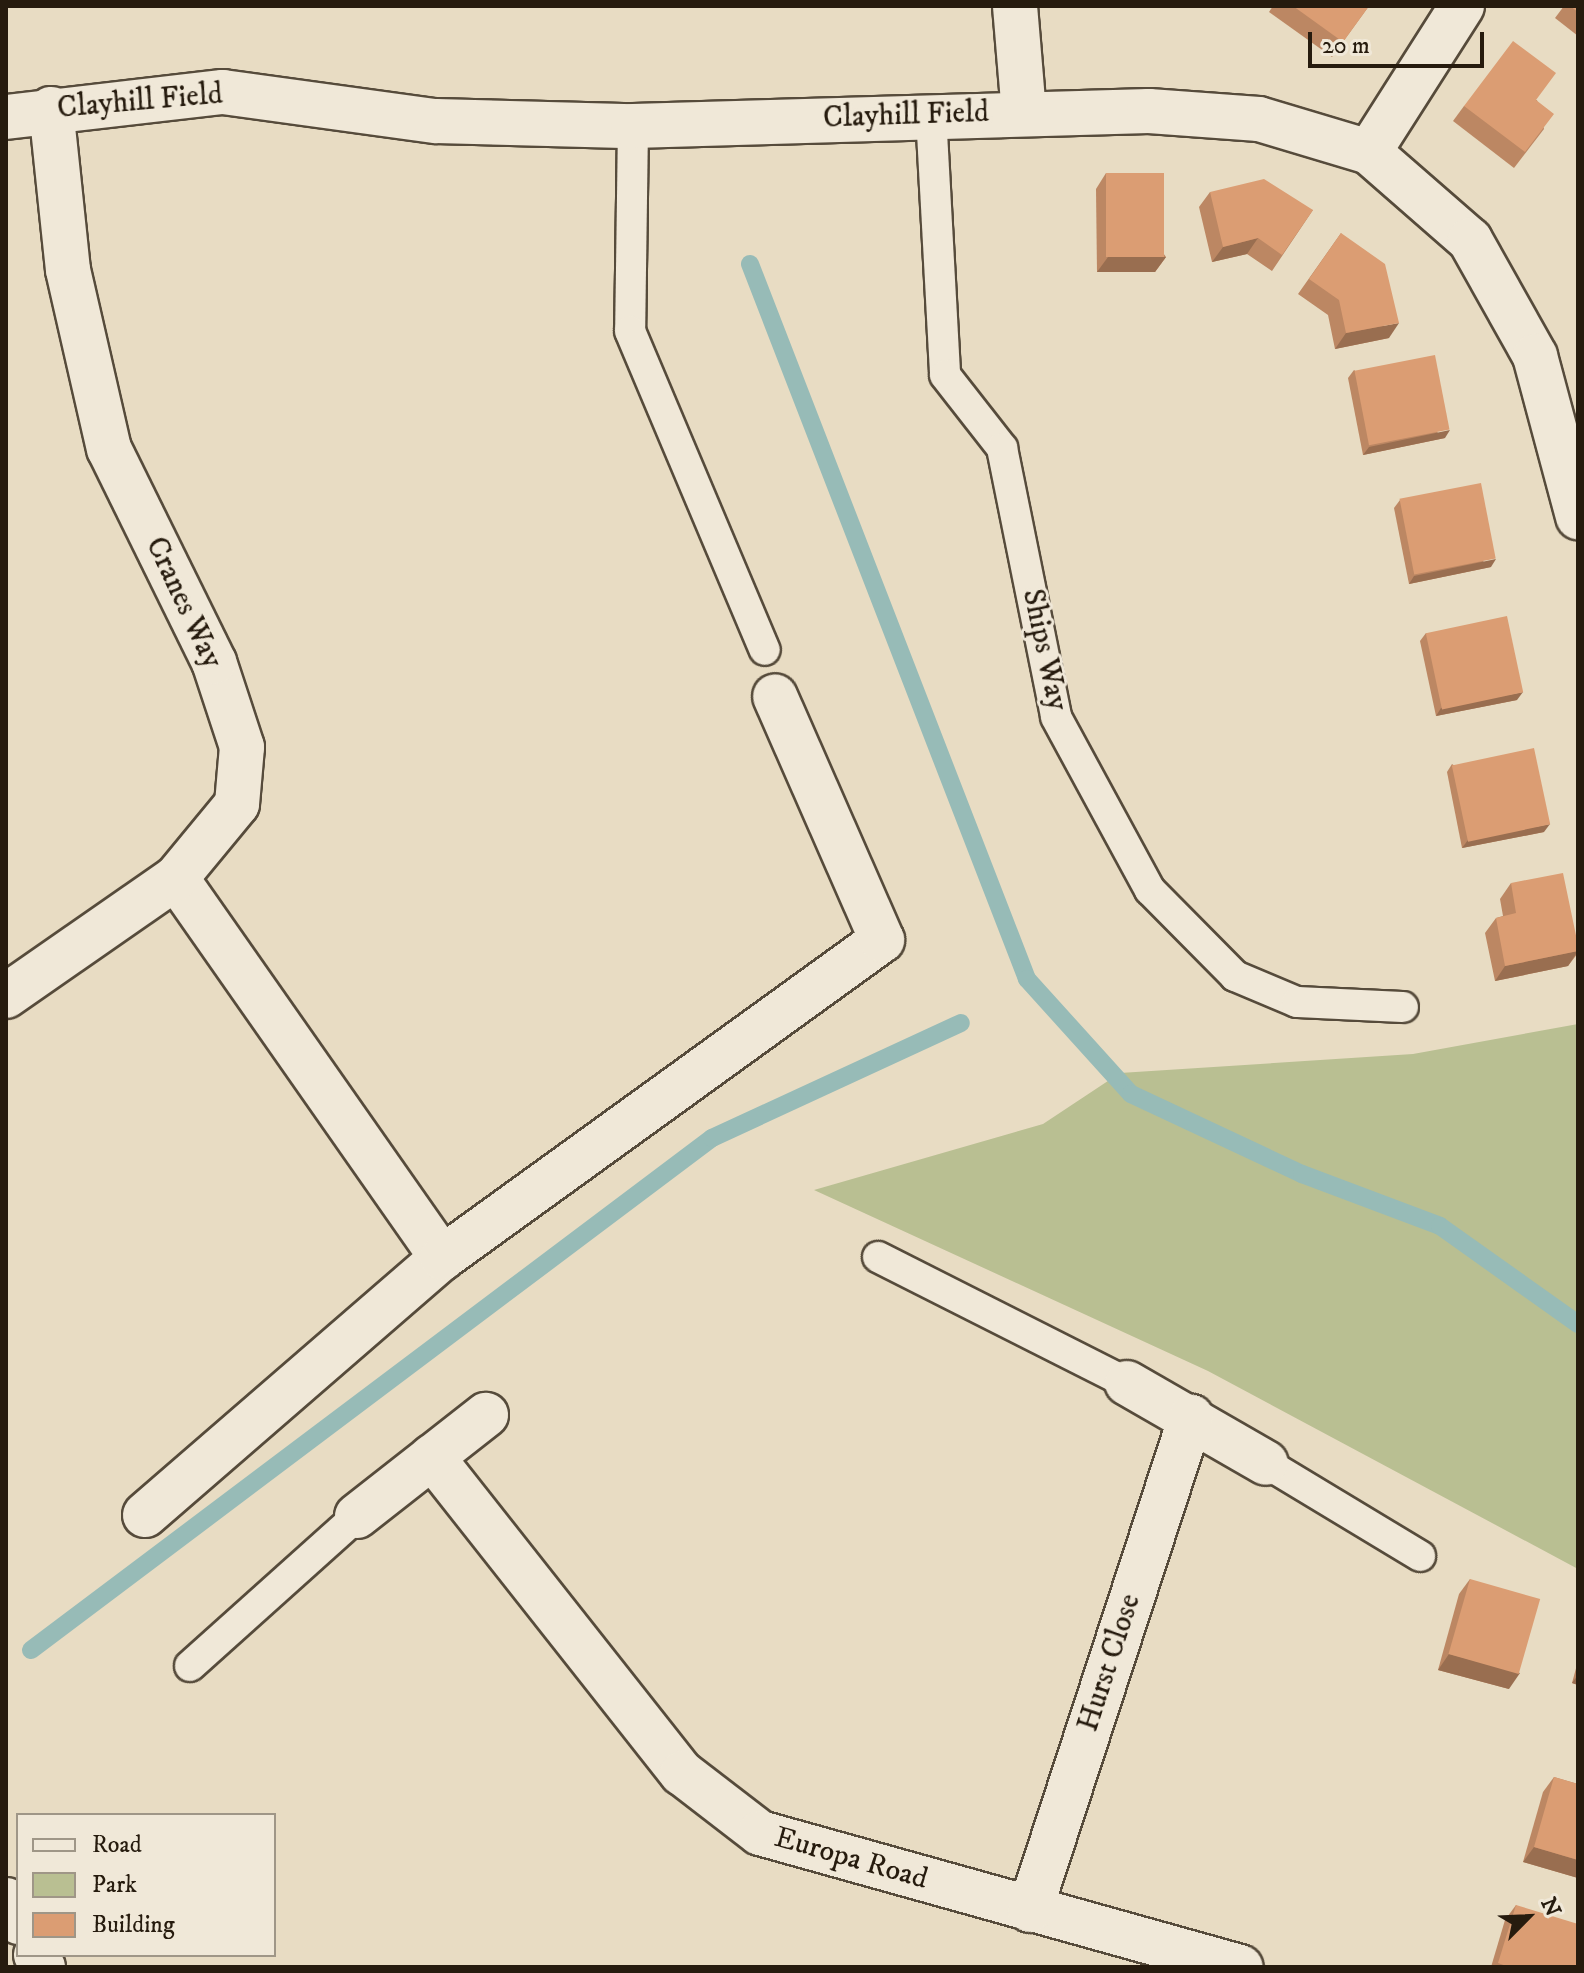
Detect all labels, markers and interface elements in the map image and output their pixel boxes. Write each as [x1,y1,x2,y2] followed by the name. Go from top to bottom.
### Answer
[1312,16,1488,66] scale bar
[1322,31,1370,61] text: 20 m
[56,77,224,127] street label: Clayhill Field
[822,95,990,137] street label: Clayhill Field
[137,532,229,674] street label: Cranes Way
[1014,586,1074,714] street label: Ships Way
[1071,1590,1149,1736] street label: Hurst Close
[16,1813,276,1957] legend
[770,1820,932,1898] street label: Europa Road
[92,1830,142,1860] text: Road
[92,1870,137,1900] text: Park
[1488,1877,1568,1957] north arrow
[1534,1893,1566,1921] text: N
[92,1910,175,1940] text: Building

